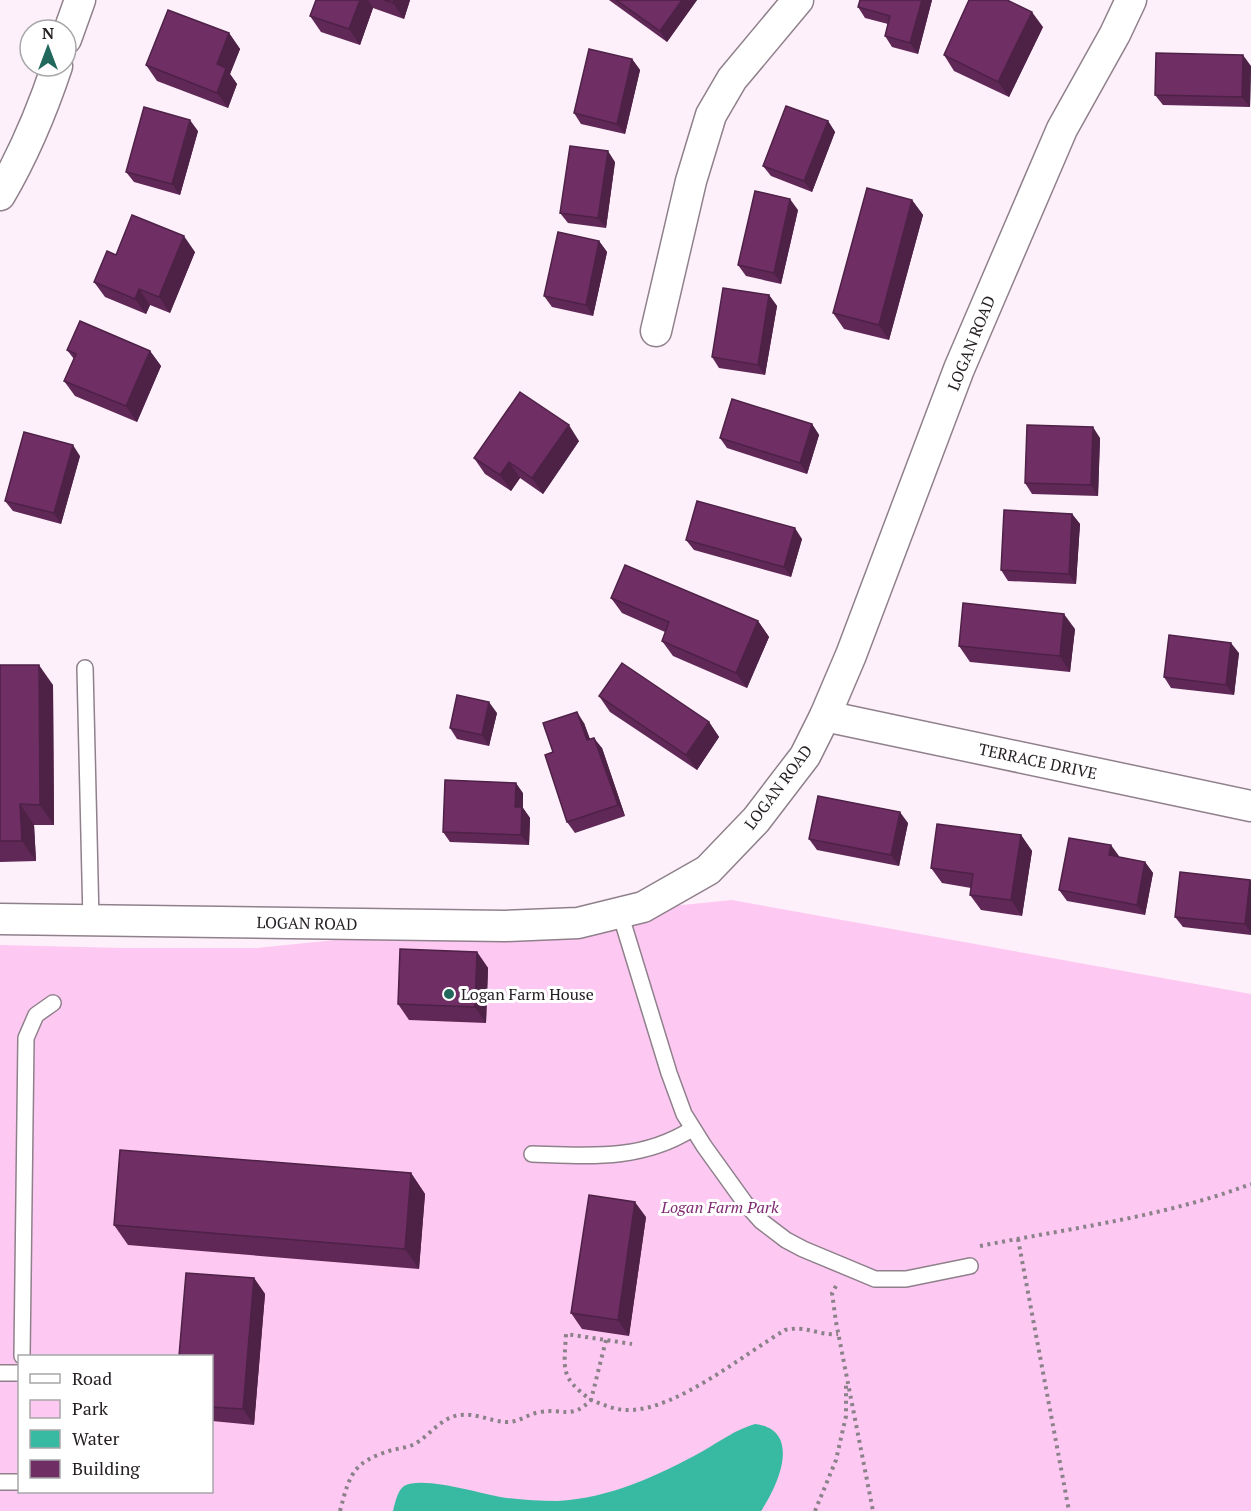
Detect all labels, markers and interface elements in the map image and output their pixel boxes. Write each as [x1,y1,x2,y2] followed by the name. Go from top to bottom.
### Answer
[18,18,78,78] north arrow
[42,22,54,44] text: N
[942,292,1000,394] street label: LOGAN ROAD
[977,738,1099,784] street label: TERRACE DRIVE
[739,740,817,834] street label: LOGAN ROAD
[256,911,358,935] street label: LOGAN ROAD
[461,983,594,1005] place label: Logan Farm House
[442,987,456,1001] marker: Logan Farm House
[660,1196,779,1218] park label: Logan Farm Park
[18,1355,213,1493] legend
[72,1366,112,1390] text: Road
[72,1396,109,1420] text: Park
[72,1426,119,1450] text: Water
[72,1456,140,1480] text: Building

